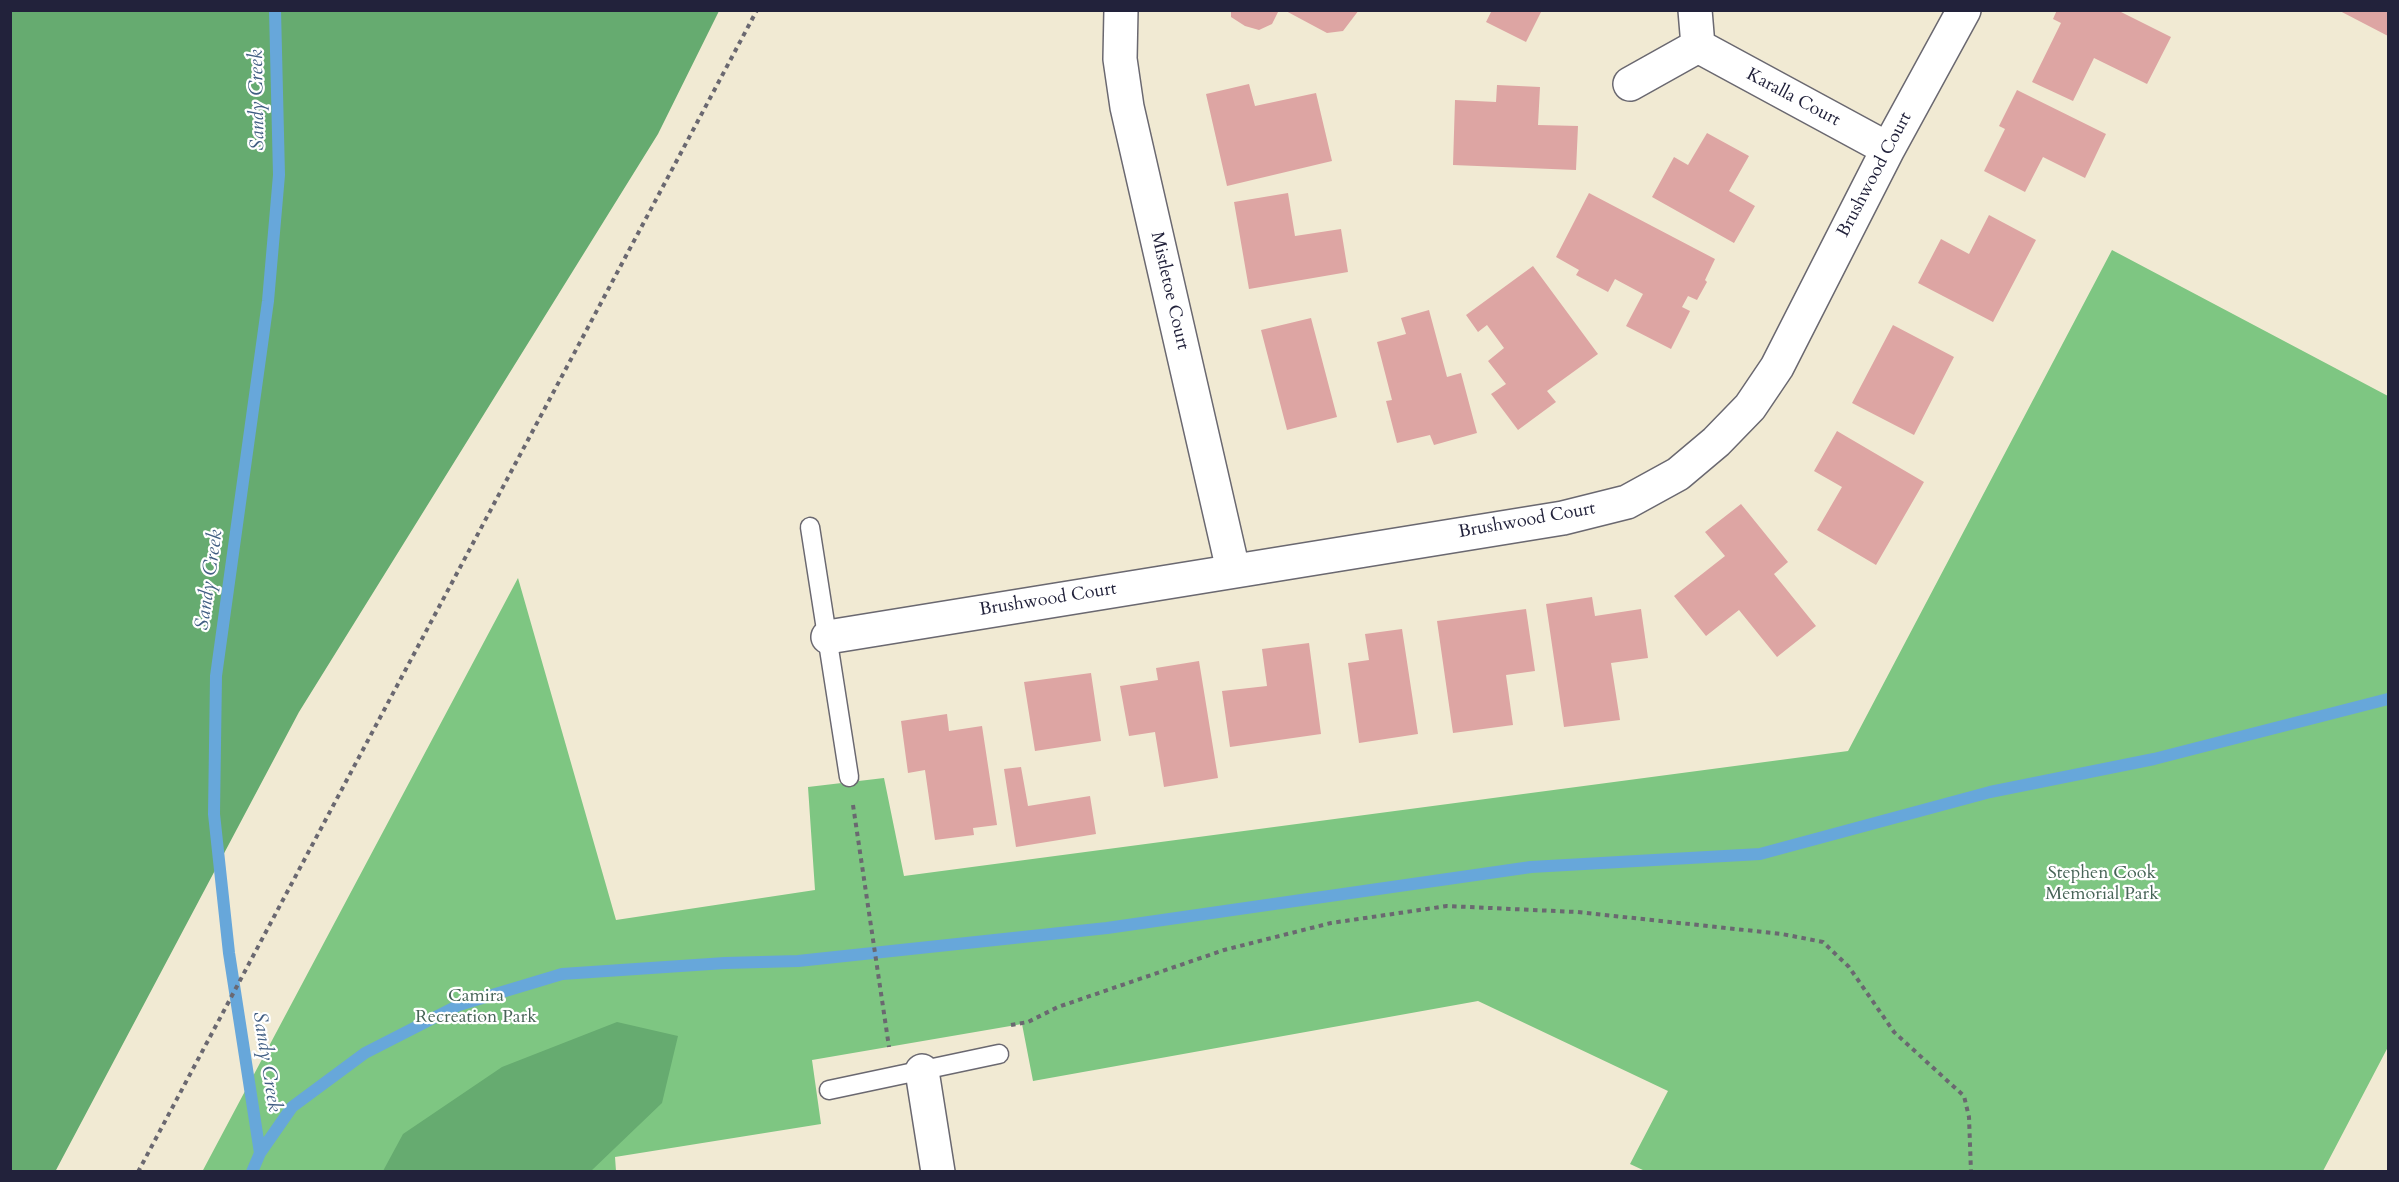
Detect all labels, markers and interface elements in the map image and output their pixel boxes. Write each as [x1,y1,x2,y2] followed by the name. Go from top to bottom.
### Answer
[245,49,271,151] water label: Sandy Creek
[1742,64,1844,132] street label: Karalla Court
[1833,109,1917,241] street label: Brushwood Court
[1145,230,1193,352] street label: Mistletoe Court
[1457,498,1597,544] street label: Brushwood Court
[191,528,229,632] water label: Sandy Creek
[978,578,1118,622] street label: Brushwood Court
[2045,863,2159,906] park label: Stephen Cook Memorial Park
[415,986,537,1028] park label: Camira Recreation Park
[246,1010,286,1114] water label: Sandy Creek

